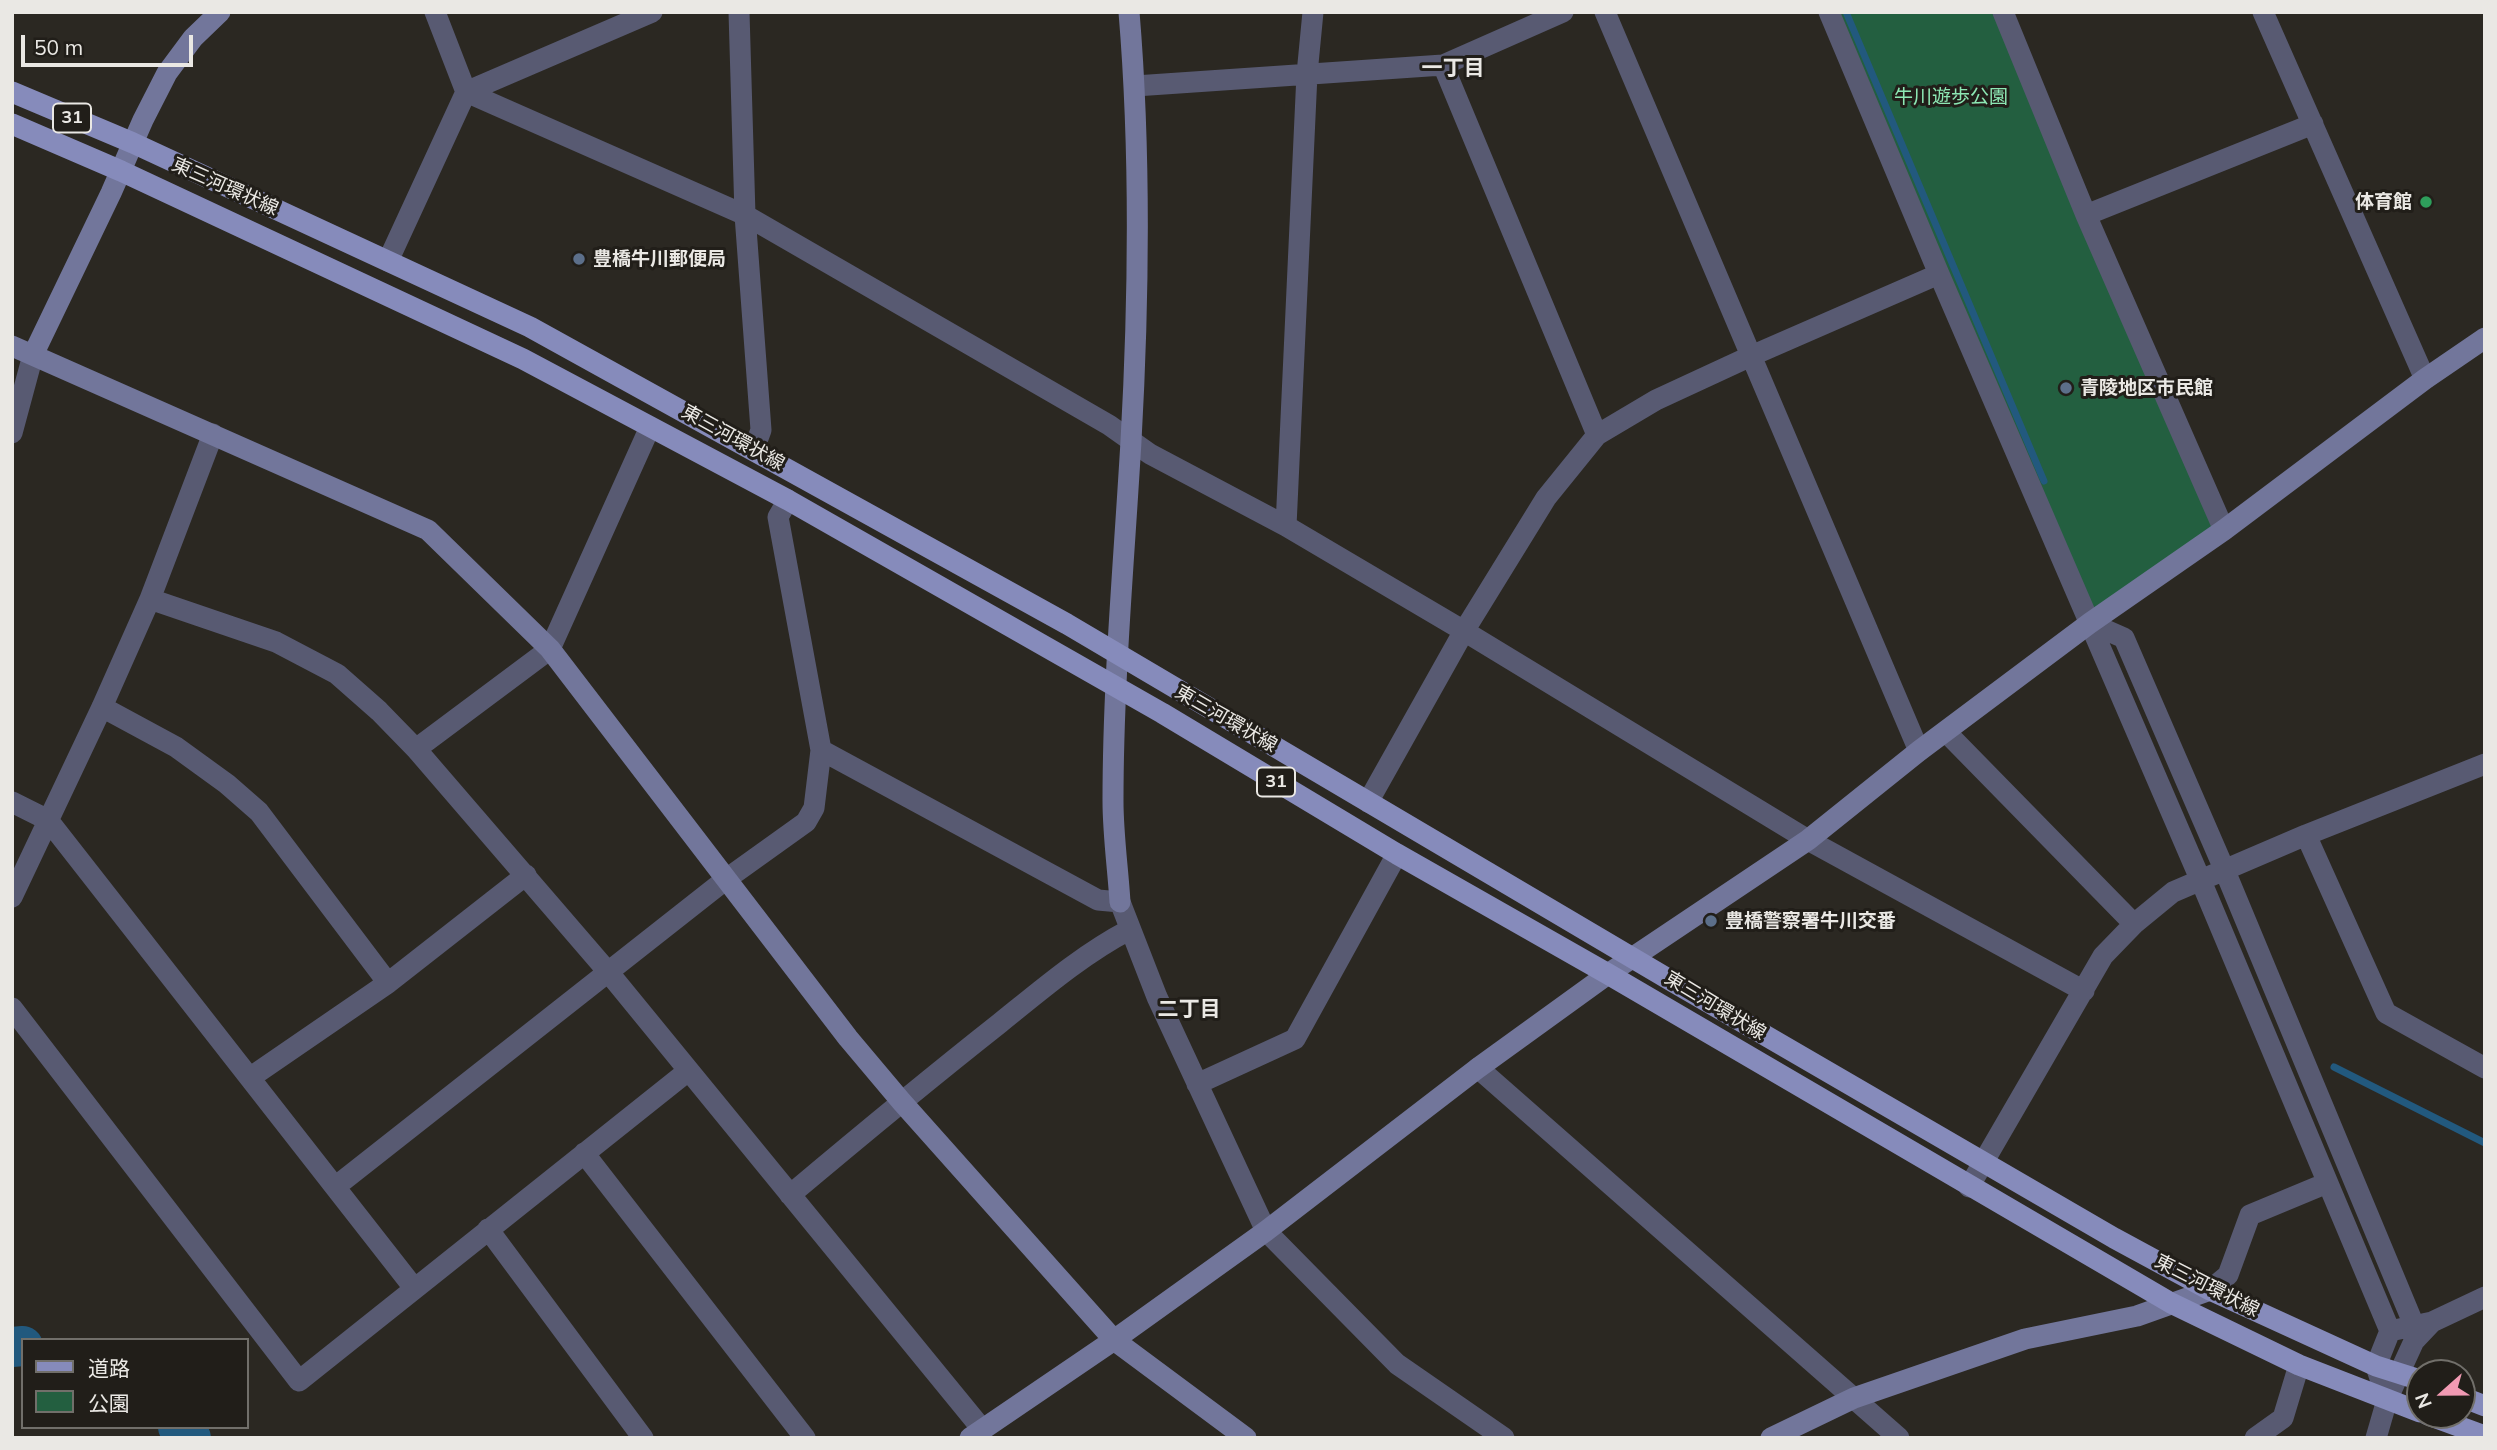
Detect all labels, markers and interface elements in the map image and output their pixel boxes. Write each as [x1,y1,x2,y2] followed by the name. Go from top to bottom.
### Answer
[24,21,196,65] scale bar
[34,34,83,60] text: 50 m
[1422,56,1484,82] district label: 一丁目
[1894,86,2008,108] park label: 牛川遊歩公園
[53,104,91,132] road number: 31
[168,153,282,221] street label: 東三河環状線
[2355,191,2412,213] place label: 体育館
[2418,194,2434,210] marker: 体育館
[593,248,726,270] place label: 豊橋牛川郵便局
[571,251,587,267] marker: 豊橋牛川郵便局
[2080,377,2213,399] place label: 青陵地区市民館
[2058,380,2074,396] marker: 青陵地区市民館
[678,400,788,476] street label: 東三河環状線
[1171,681,1281,757] street label: 東三河環状線
[1257,768,1295,796] road number: 31
[1725,910,1896,932] place label: 豊橋警察署牛川交番
[1703,913,1719,929] marker: 豊橋警察署牛川交番
[1660,967,1770,1045] street label: 東三河環状線
[1158,997,1220,1023] district label: 二丁目
[2151,1250,2263,1322] street label: 東三河環状線
[21,1338,248,1429] legend
[88,1355,130,1381] text: 道路
[2406,1359,2476,1429] north arrow
[88,1390,130,1416] text: 公園
[2409,1390,2437,1412] text: N

